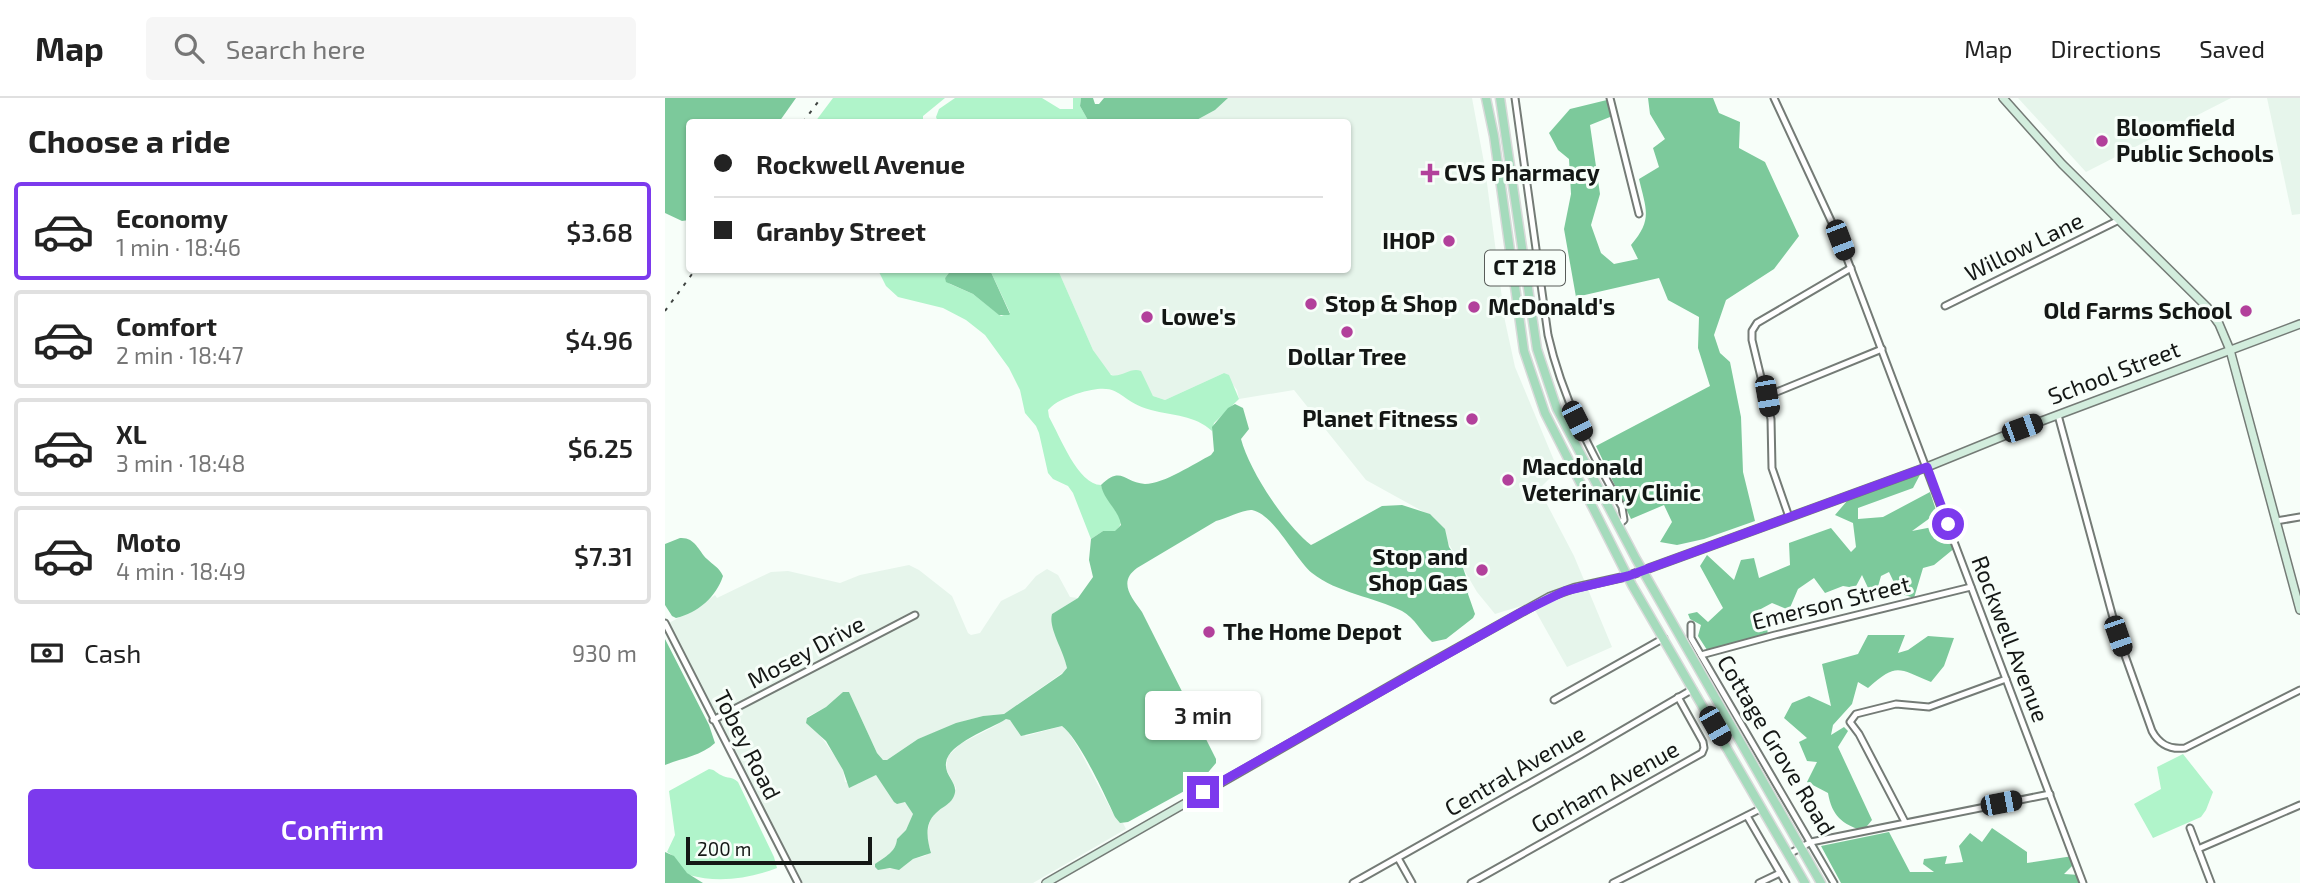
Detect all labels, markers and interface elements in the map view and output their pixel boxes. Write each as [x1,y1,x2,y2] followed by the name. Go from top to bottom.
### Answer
[146,17,636,80] search box
[35,28,104,68] text: Map
[170,29,208,67] icon: search
[226,33,365,64] text: Search here
[1964,34,2012,63] text: Map
[2050,34,2161,63] text: Directions
[2199,34,2265,63] text: Saved
[2116,113,2274,167] place label: Bloomfield Public Schools
[28,121,231,159] text: Choose a ride
[2094,133,2110,149] marker: Bloomfield Public Schools
[756,148,965,179] text: Rockwell Avenue
[1444,158,1600,186] place label: CVS Pharmacy
[1422,165,1438,181] marker: CVS Pharmacy
[32,200,95,263] icon: car
[116,202,228,233] text: Economy
[1960,205,2087,287] street label: Willow Lane
[756,215,926,246] text: Granby Street
[566,216,633,247] text: $3.68
[1823,217,1858,263] car
[1382,226,1435,254] place label: IHOP
[116,233,241,261] text: 1 min · 18:46
[1441,233,1457,249] marker: IHOP
[1485,250,1565,286] road number: CT 218
[1325,289,1457,317] place label: Stop & Shop
[1488,292,1615,320] place label: McDonald's
[1303,296,1319,312] marker: Stop & Shop
[2044,296,2232,324] place label: Old Farms School
[1466,299,1482,315] marker: McDonald's
[1161,302,1236,330] place label: Lowe's
[2238,303,2254,319] marker: Old Farms School
[32,308,95,371] icon: car
[1139,309,1155,325] marker: Lowe's
[116,310,217,341] text: Comfort
[565,324,633,355] text: $4.96
[1339,324,1355,340] marker: Dollar Tree
[2044,334,2184,410] street label: School Street
[116,341,243,369] text: 2 min · 18:47
[1288,342,1407,370] place label: Dollar Tree
[1754,373,1781,419] car
[1559,398,1596,444] car
[1302,404,1458,432] place label: Planet Fitness
[1464,411,1480,427] marker: Planet Fitness
[1999,411,2046,445] car
[32,416,95,479] icon: car
[116,418,147,449] text: XL
[568,432,633,463] text: $6.25
[116,449,245,477] text: 3 min · 18:48
[1522,452,1701,506] place label: Macdonald Veterinary Clinic
[1500,472,1516,488] marker: Macdonald Veterinary Clinic
[1932,508,1964,540] route start
[32,524,95,587] icon: car
[116,526,181,557] text: Moto
[574,540,633,571] text: $7.31
[1368,542,1468,596] place label: Stop and Shop Gas
[1966,551,2056,726] street label: Rockwell Avenue
[116,557,246,585] text: 4 min · 18:49
[1474,562,1490,578] marker: Stop and Shop Gas
[1749,569,1913,635] street label: Emerson Street
[742,609,869,694] street label: Mosey Drive
[2102,613,2135,659] car
[1223,617,1402,645] place label: The Home Depot
[1201,624,1217,640] marker: The Home Depot
[28,634,66,672] icon: cash
[84,637,141,668] text: Cash
[572,639,637,667] text: 930 m
[1712,649,1842,840] street label: Cottage Grove Road
[708,685,787,804] street label: Tobey Road
[1145,690,1261,740] callout: 3 min
[1174,701,1232,729] text: 3 min
[1696,703,1735,749] car
[1439,719,1590,822] street label: Central Avenue
[1526,734,1683,838] street label: Gorham Avenue
[1187,776,1219,808] route end
[28,789,637,869] button: Confirm
[1979,789,2024,817] car
[686,834,871,866] scale bar
[697,837,751,860] text: 200 m

